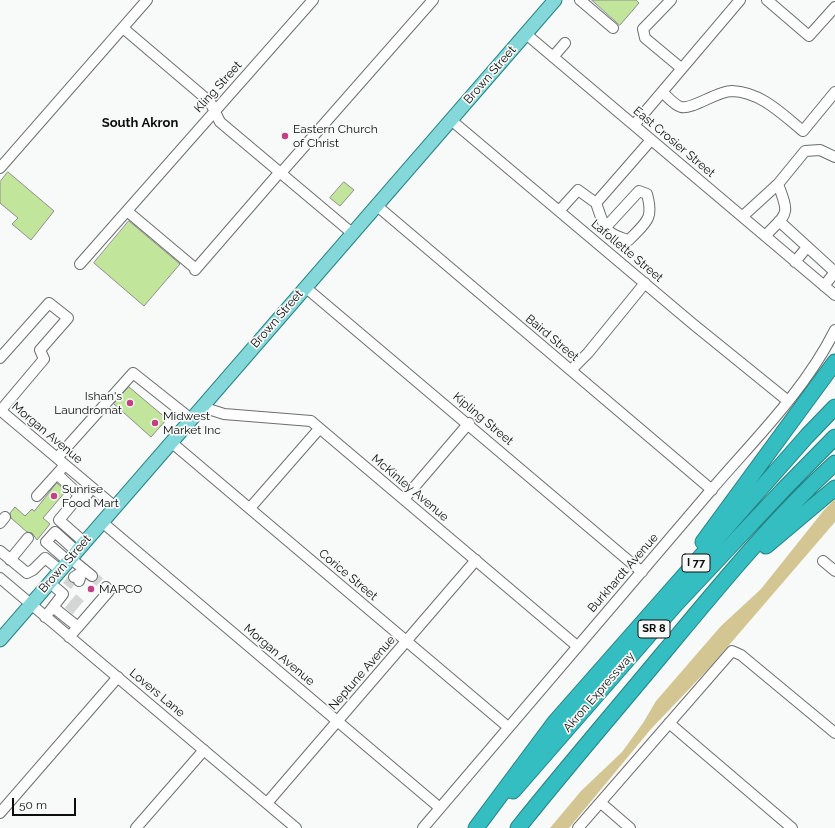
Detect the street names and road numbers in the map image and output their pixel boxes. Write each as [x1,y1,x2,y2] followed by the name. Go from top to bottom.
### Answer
[461,43,519,107] street label: Brown Street
[191,58,245,116] street label: Kling Street
[630,104,718,180] street label: East Crosier Street
[588,217,666,285] street label: Lafollette Street
[248,287,306,351] street label: Brown Street
[522,312,582,364] street label: Baird Street
[450,390,516,448] street label: Kipling Street
[9,399,85,467] street label: Morgan Avenue
[369,452,451,524] street label: McKinley Avenue
[585,531,661,615] street label: Burkhardt Avenue
[36,532,94,596] street label: Brown Street
[316,546,380,604] street label: Corice Street
[682,554,710,572] road number: I 77
[638,620,670,638] road number: SR 8
[241,621,317,689] street label: Morgan Avenue
[326,633,398,713] street label: Neptune Avenue
[560,649,638,735] street label: Akron Expressway
[126,666,188,720] street label: Lovers Lane

